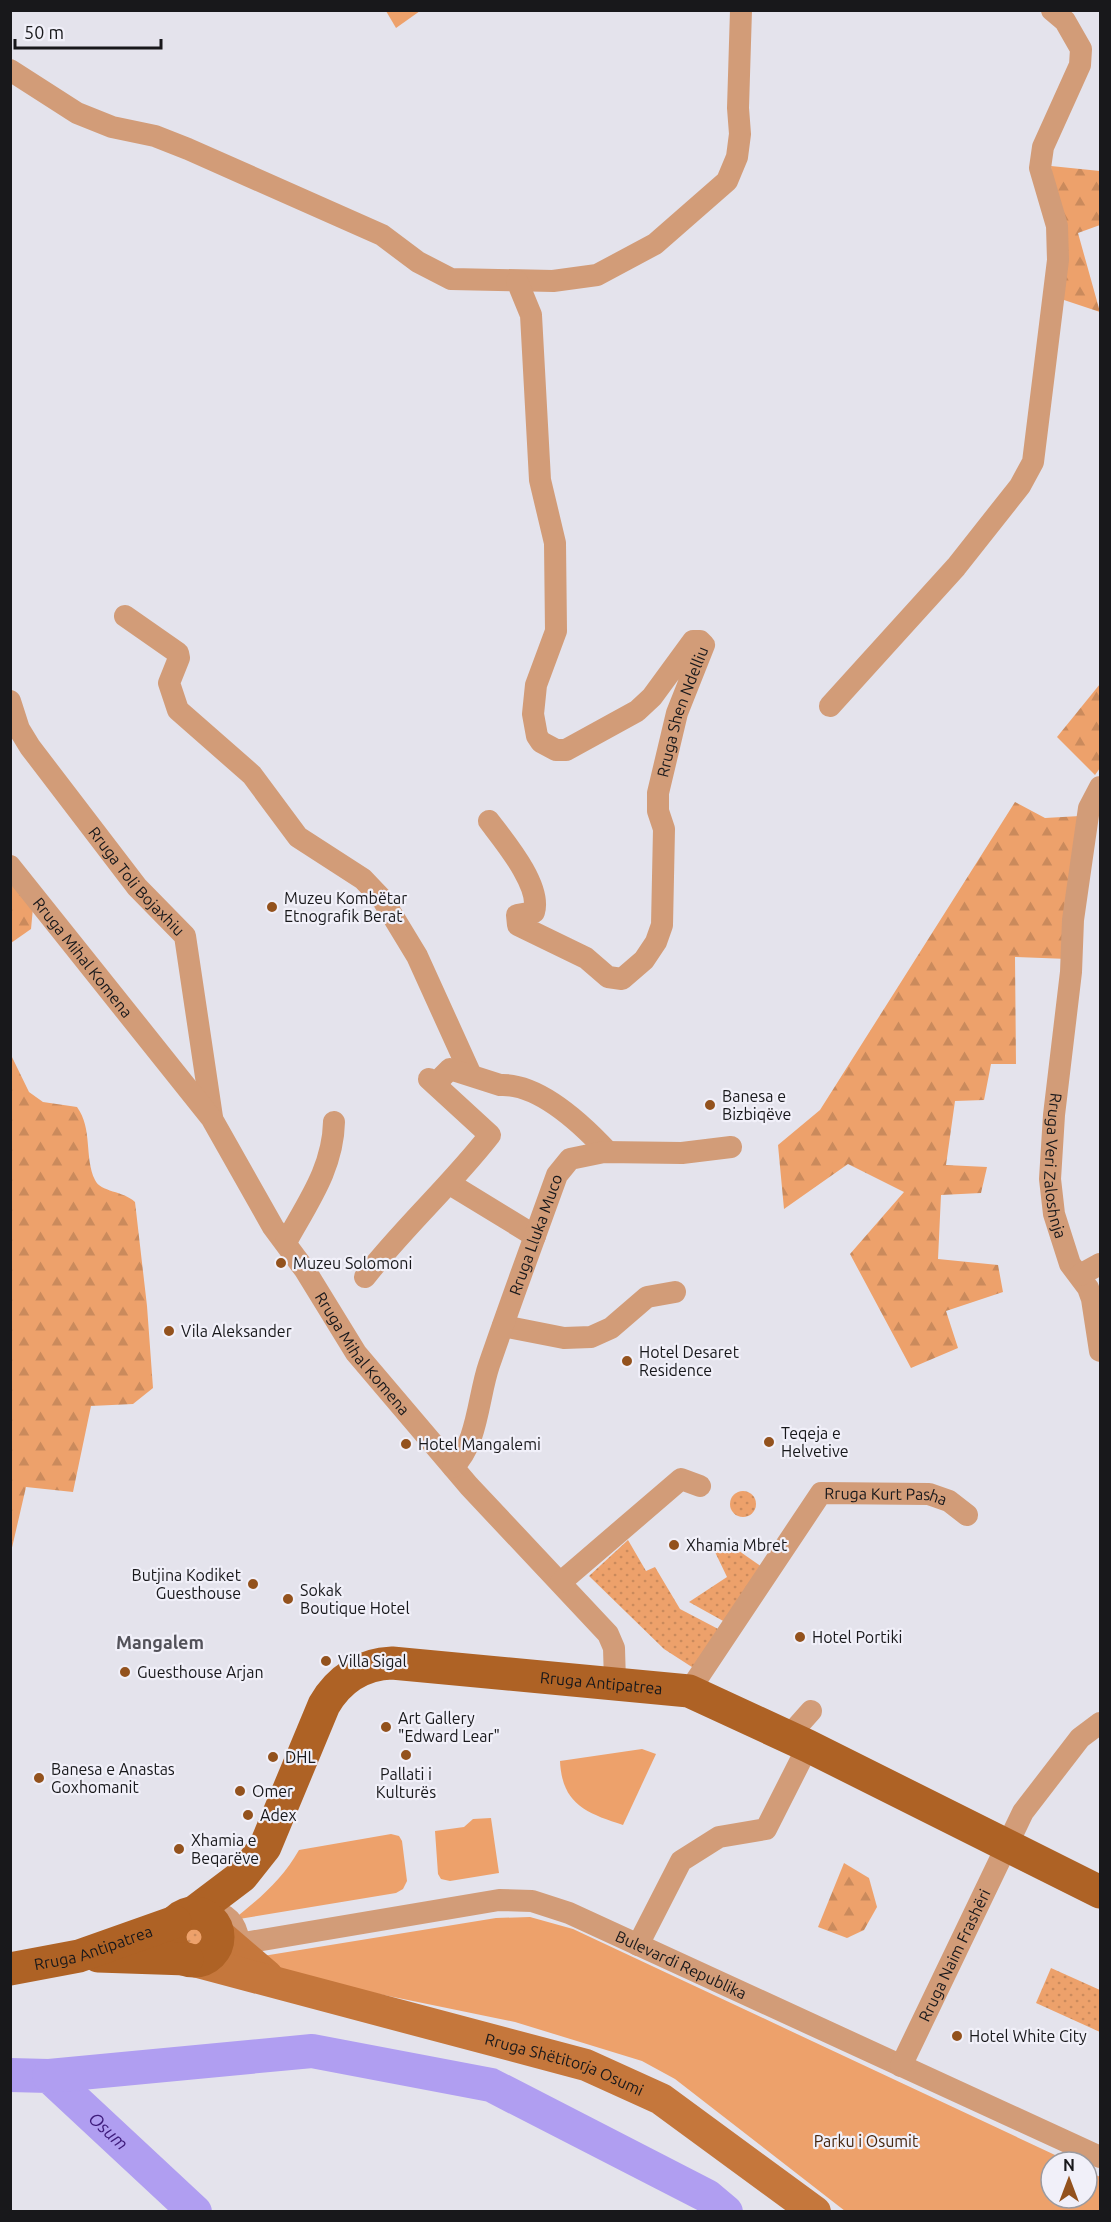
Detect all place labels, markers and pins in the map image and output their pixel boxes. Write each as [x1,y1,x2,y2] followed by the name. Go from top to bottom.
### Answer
[284,889,407,925] place label: Muzeu Kombëtar Etnografik Berat
[265,900,279,914] marker: Muzeu Kombëtar Etnografik Berat
[722,1087,791,1123] place label: Banesa e Bizbiqëve
[703,1098,717,1112] marker: Banesa e Bizbiqëve
[293,1254,412,1272] place label: Muzeu Solomoni
[274,1256,288,1270] marker: Muzeu Solomoni
[181,1322,292,1340] place label: Vila Aleksander
[162,1324,176,1338] marker: Vila Aleksander
[639,1343,740,1379] place label: Hotel Desaret Residence
[620,1354,634,1368] marker: Hotel Desaret Residence
[781,1424,849,1460] place label: Teqeja e Helvetive
[418,1435,541,1453] place label: Hotel Mangalemi
[762,1435,776,1449] marker: Teqeja e Helvetive
[399,1437,413,1451] marker: Hotel Mangalemi
[686,1536,788,1554] place label: Xhamia Mbret
[667,1538,681,1552] marker: Xhamia Mbret
[132,1566,242,1602] place label: Butjina Kodiket Guesthouse
[246,1577,260,1591] marker: Butjina Kodiket Guesthouse
[300,1581,410,1617] place label: Sokak Boutique Hotel
[281,1592,295,1606] marker: Sokak Boutique Hotel
[812,1628,902,1646] place label: Hotel Portiki
[793,1630,807,1644] marker: Hotel Portiki
[338,1652,407,1670] place label: Villa Sigal
[319,1654,333,1668] marker: Villa Sigal
[137,1663,264,1681] place label: Guesthouse Arjan
[118,1665,132,1679] marker: Guesthouse Arjan
[398,1709,500,1745] place label: Art Gallery "Edward Lear"
[379,1720,393,1734] marker: Art Gallery "Edward Lear"
[285,1748,316,1766] place label: DHL
[399,1748,413,1762] marker: Pallati i Kulturës
[266,1750,280,1764] marker: DHL
[51,1760,175,1796] place label: Banesa e Anastas Goxhomanit
[376,1765,436,1801] place label: Pallati i Kulturës
[32,1771,46,1785] marker: Banesa e Anastas Goxhomanit
[252,1782,293,1800] place label: Omer
[233,1784,247,1798] marker: Omer
[260,1806,297,1824] place label: Adex
[241,1808,255,1822] marker: Adex
[191,1831,259,1867] place label: Xhamia e Beqarëve
[172,1842,186,1856] marker: Xhamia e Beqarëve
[969,2027,1087,2045] place label: Hotel White City
[950,2029,964,2043] marker: Hotel White City

